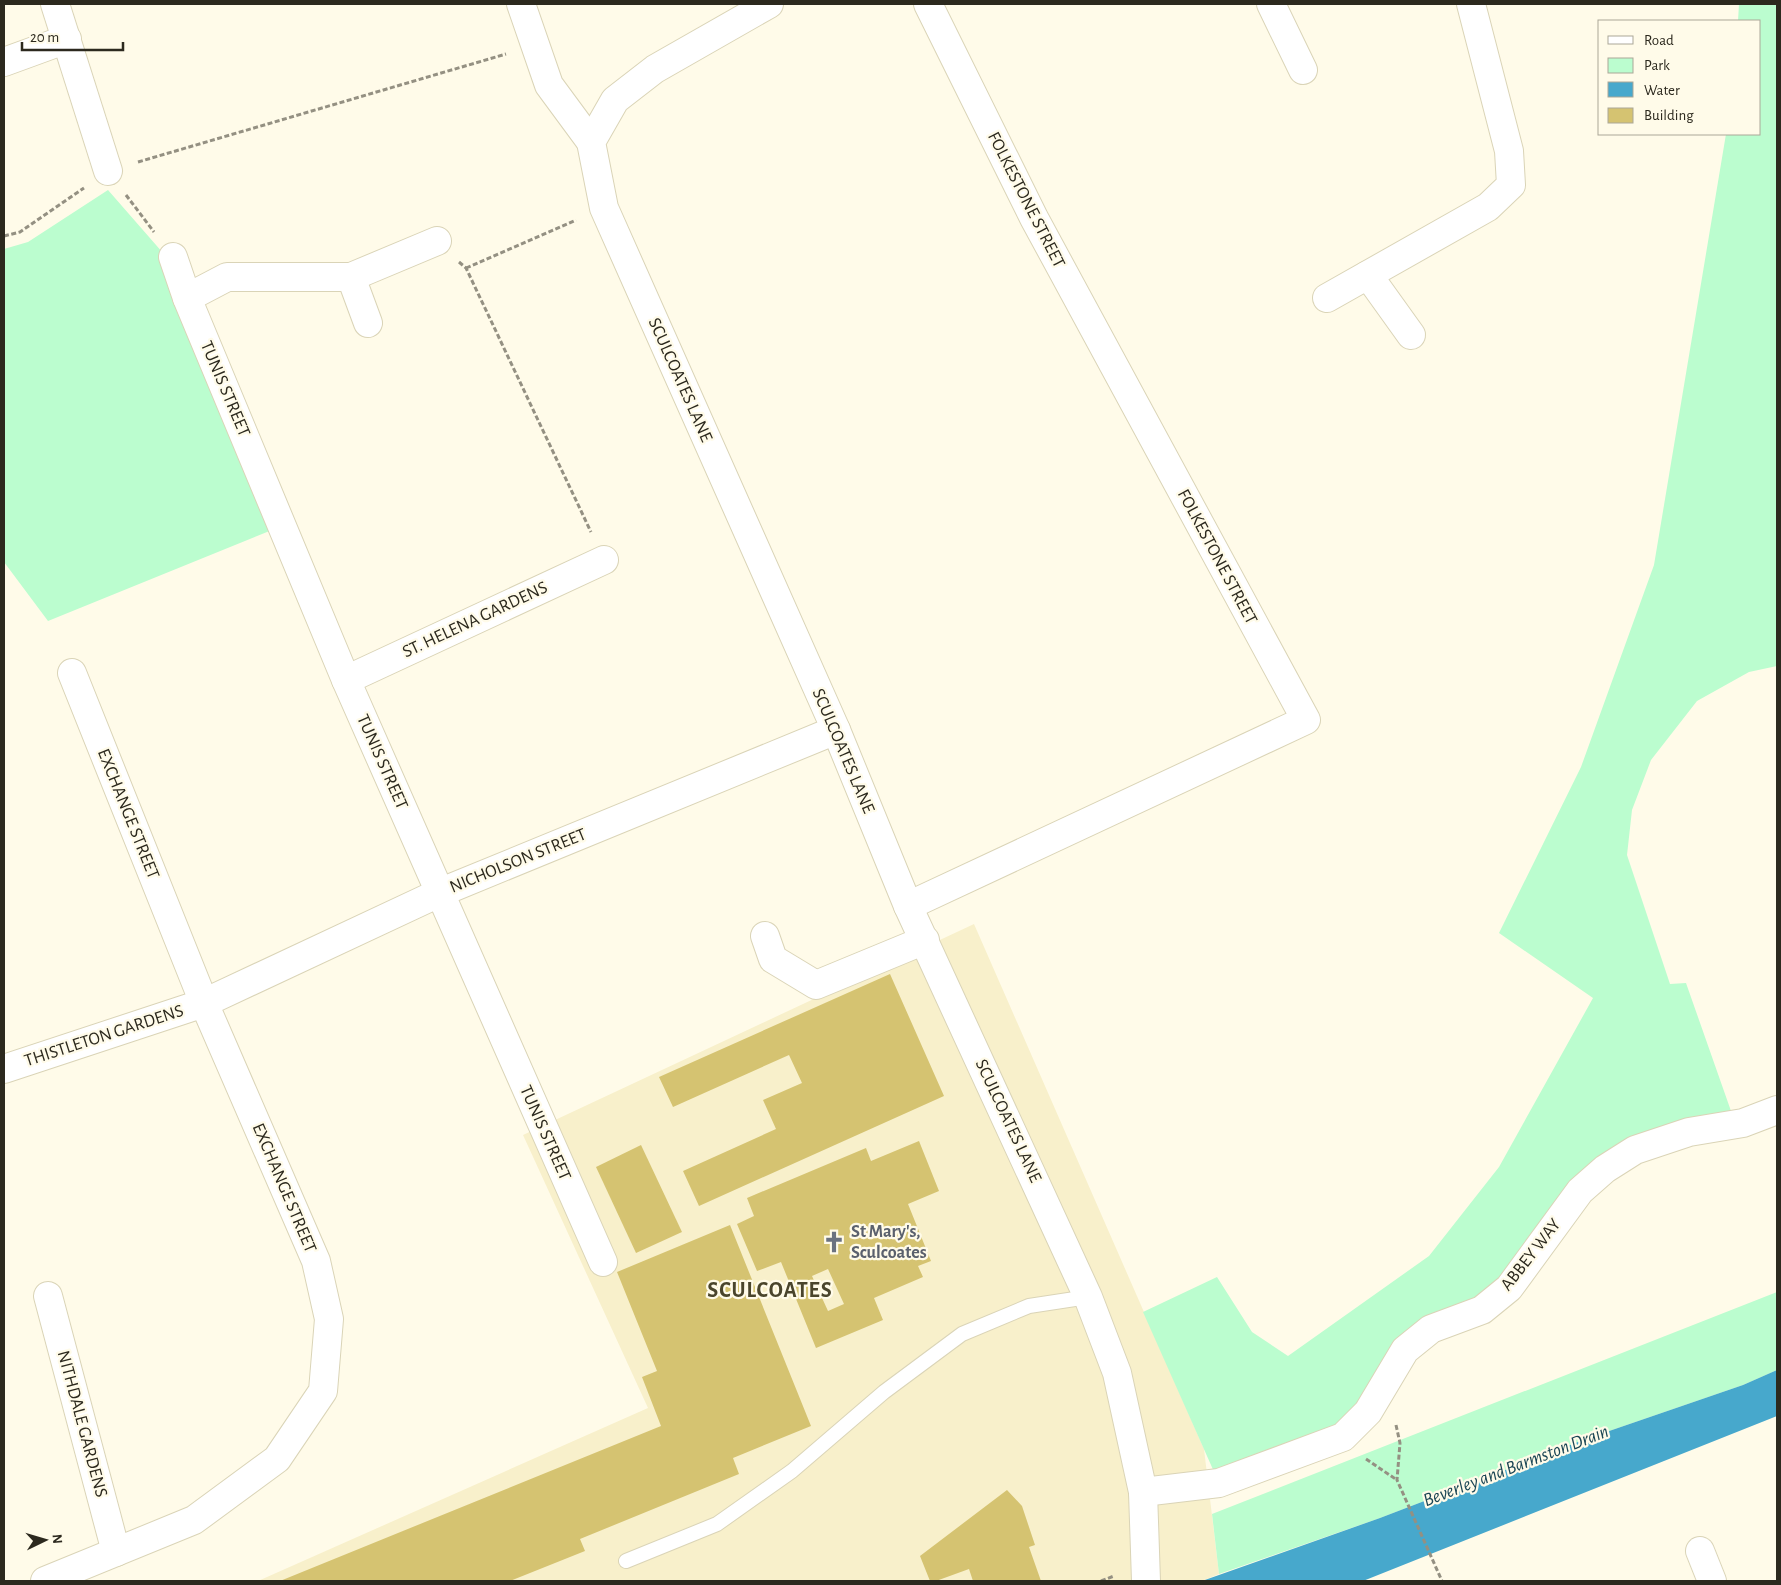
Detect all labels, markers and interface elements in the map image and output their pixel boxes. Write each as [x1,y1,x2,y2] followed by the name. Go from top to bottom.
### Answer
[22,20,124,52] scale bar
[1598,20,1761,135] legend
[30,30,59,45] text: 20 m
[1644,33,1674,48] text: Road
[1644,58,1670,73] text: Park
[1644,83,1680,98] text: Water
[1644,108,1694,123] text: Building
[984,129,1068,271] street label: FOLKESTONE STREET
[645,315,716,445] street label: SCULCOATES LANE
[197,339,253,440] street label: TUNIS STREET
[1174,487,1260,628] street label: FOLKESTONE STREET
[400,579,550,661] street label: ST. HELENA GARDENS
[809,686,878,816] street label: SCULCOATES LANE
[353,712,411,812] street label: TUNIS STREET
[94,746,162,882] street label: EXCHANGE STREET
[447,825,589,897] street label: NICHOLSON STREET
[22,1002,186,1070] street label: THISTLETON GARDENS
[972,1057,1045,1186] street label: SCULCOATES LANE
[516,1083,574,1183] street label: TUNIS STREET
[249,1121,319,1256] street label: EXCHANGE STREET
[1498,1215,1565,1294] street label: ABBEY WAY
[851,1223,927,1262] place label: St Mary's, Sculcoates
[821,1229,847,1255] church icon: St Mary's, Sculcoates
[707,1279,833,1301] district label: SCULCOATES
[54,1349,110,1499] street label: NITHDALE GARDENS
[1421,1422,1611,1510] water label: Beverley and Barmston Drain
[20,1515,70,1565] north arrow
[50,1533,64,1544] text: N

